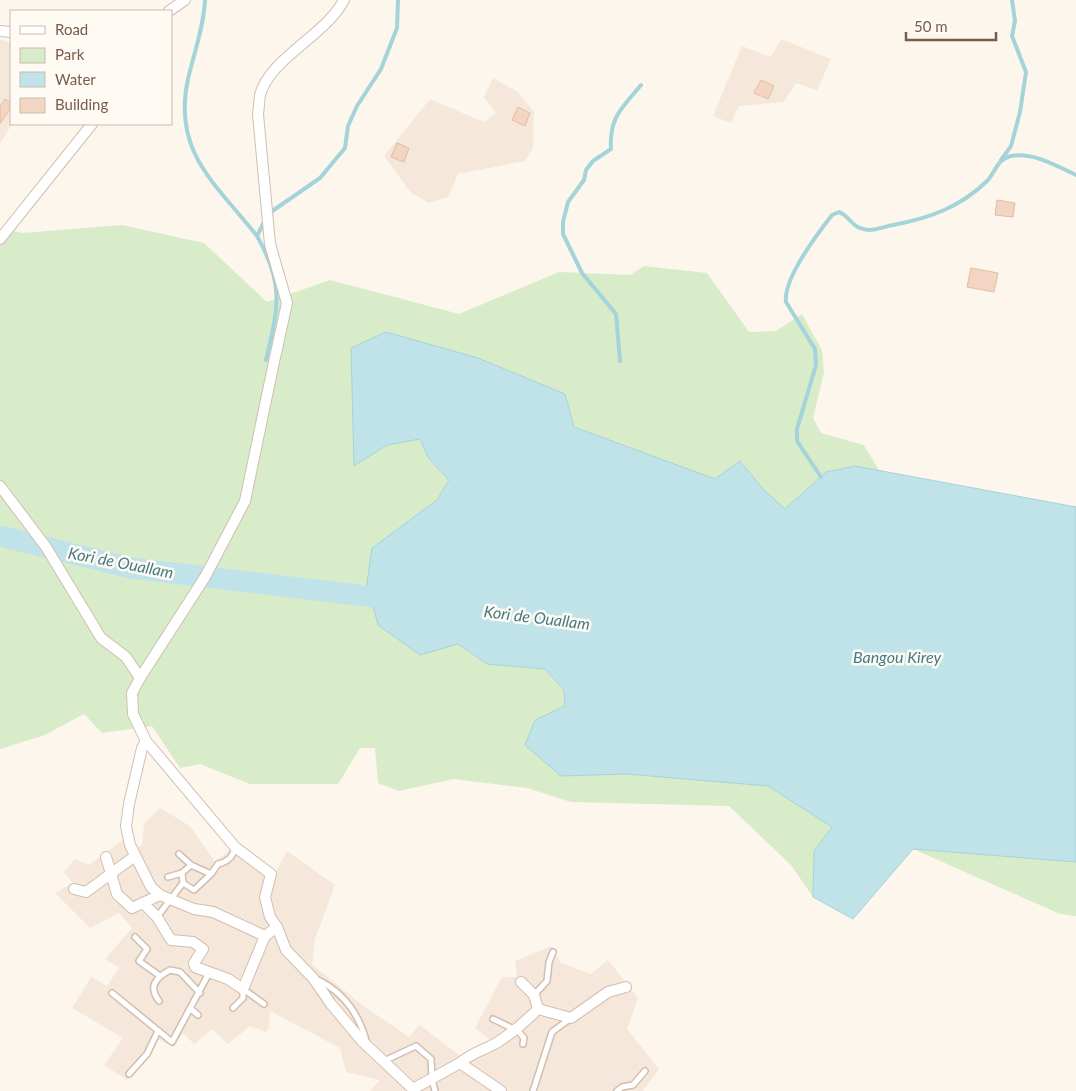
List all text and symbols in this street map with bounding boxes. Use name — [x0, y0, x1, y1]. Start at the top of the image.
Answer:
legend — [10, 10, 172, 125]
scale bar — [906, 10, 996, 42]
text: 50 m — [914, 17, 948, 35]
text: Road — [55, 20, 88, 38]
text: Park — [55, 45, 85, 63]
text: Water — [55, 70, 96, 88]
text: Building — [55, 95, 108, 113]
water label: Kori de Ouallam — [67, 542, 175, 582]
water label: Kori de Ouallam — [483, 601, 591, 633]
water label: Bangou Kirey — [853, 647, 941, 666]

